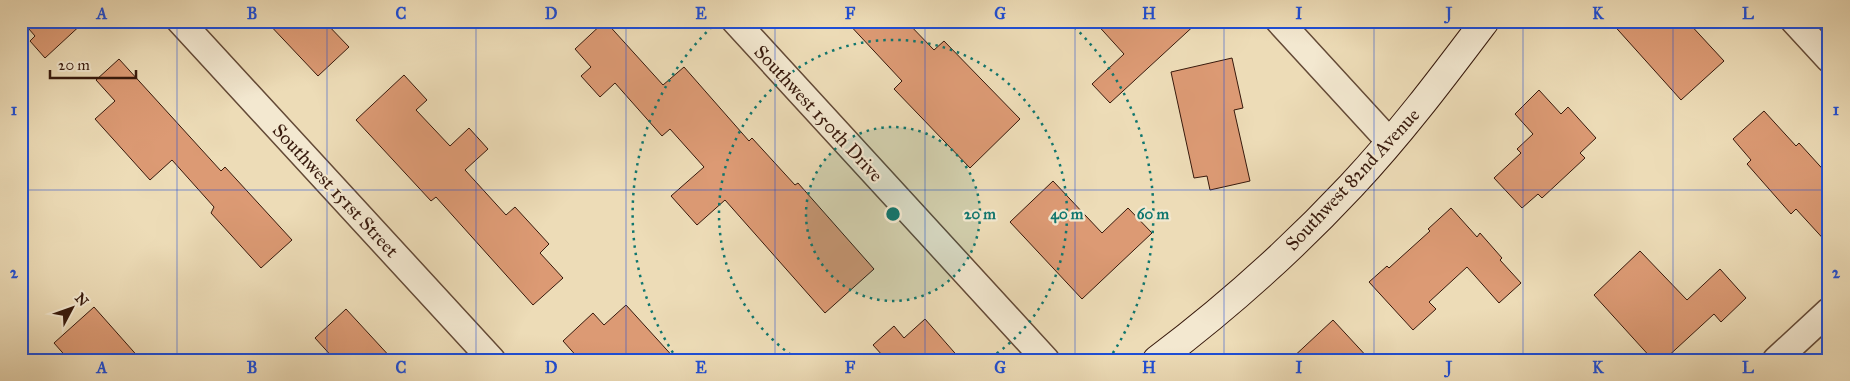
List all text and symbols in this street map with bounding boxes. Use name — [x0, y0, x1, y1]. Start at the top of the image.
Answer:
text: A — [96, 4, 108, 23]
text: B — [247, 4, 257, 23]
text: C — [396, 4, 407, 23]
text: D — [545, 4, 558, 23]
text: E — [695, 4, 707, 23]
text: F — [845, 4, 856, 23]
text: G — [994, 4, 1006, 23]
text: H — [1142, 4, 1156, 23]
text: I — [1296, 4, 1303, 23]
text: J — [1444, 4, 1453, 24]
text: K — [1592, 4, 1604, 23]
text: L — [1742, 4, 1754, 23]
street label: Southwest 150th Drive — [749, 40, 888, 186]
scale bar — [50, 48, 136, 80]
text: 20 m — [58, 56, 90, 74]
text: 1 — [11, 100, 18, 119]
text: 1 — [1833, 100, 1840, 119]
street label: Southwest 82nd Avenue — [1280, 103, 1424, 255]
street label: Southwest 151st Street — [268, 119, 404, 262]
centre of rings — [884, 205, 902, 223]
text: 20 m — [964, 205, 996, 223]
text: 40 m — [1051, 205, 1084, 224]
text: 60 m — [1137, 205, 1170, 223]
text: 2 — [10, 263, 19, 282]
text: 2 — [1832, 263, 1841, 282]
north arrow — [48, 284, 98, 334]
text: N — [71, 290, 92, 310]
text: A — [96, 358, 108, 377]
text: B — [247, 358, 257, 377]
text: C — [396, 358, 407, 377]
text: D — [545, 358, 558, 377]
text: E — [695, 358, 707, 377]
text: F — [845, 358, 856, 377]
text: G — [994, 358, 1006, 377]
text: H — [1142, 358, 1156, 377]
text: I — [1296, 358, 1303, 377]
text: J — [1444, 358, 1453, 378]
text: K — [1592, 358, 1604, 377]
text: L — [1742, 358, 1754, 377]

